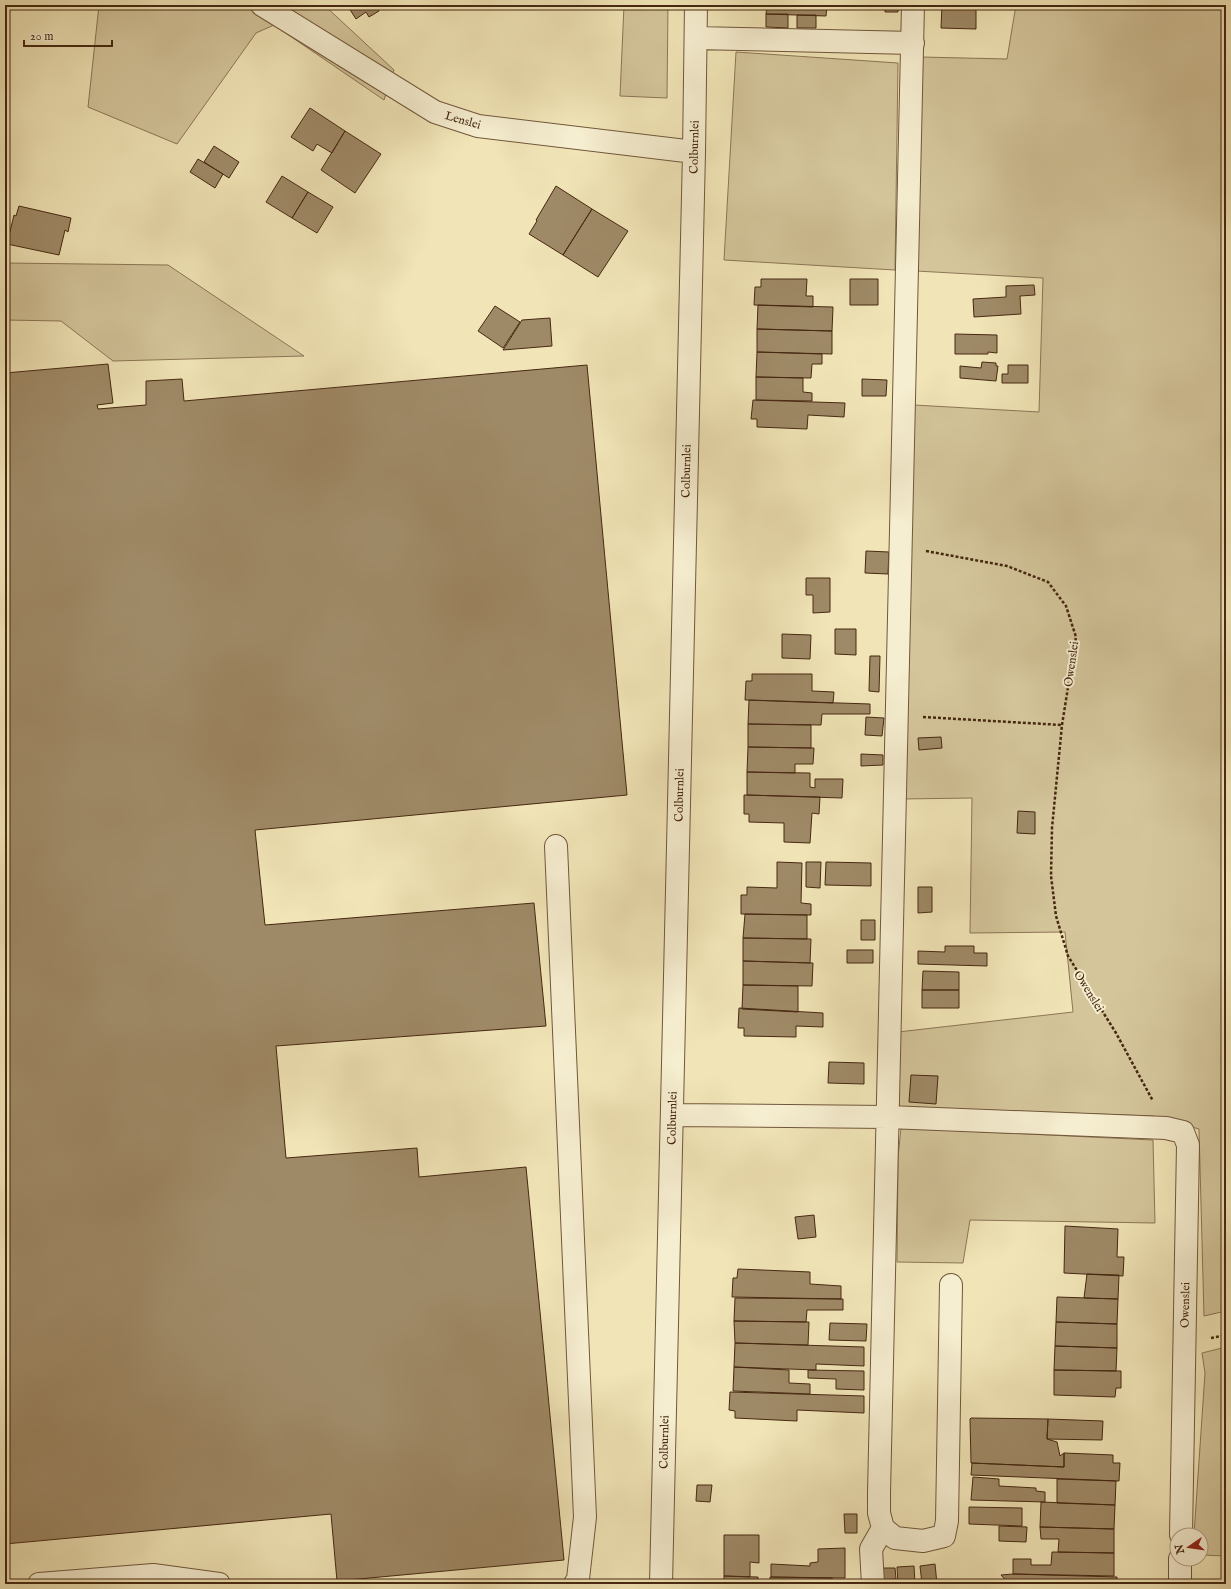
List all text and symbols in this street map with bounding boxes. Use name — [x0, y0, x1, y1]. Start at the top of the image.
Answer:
scale bar — [24, 22, 112, 48]
text: 20 m — [30, 29, 53, 44]
street label: Lenslei — [443, 108, 483, 133]
street label: Colburnlei — [687, 120, 702, 174]
street label: Colburnlei — [679, 444, 694, 498]
street label: Owenslei — [1061, 640, 1082, 688]
street label: Colburnlei — [672, 768, 687, 822]
street label: Owenslei — [1070, 968, 1107, 1015]
street label: Colburnlei — [665, 1091, 680, 1145]
street label: Owenslei — [1178, 1282, 1193, 1328]
street label: Colburnlei — [657, 1415, 672, 1469]
north arrow — [1169, 1527, 1209, 1567]
text: N — [1172, 1542, 1188, 1556]

